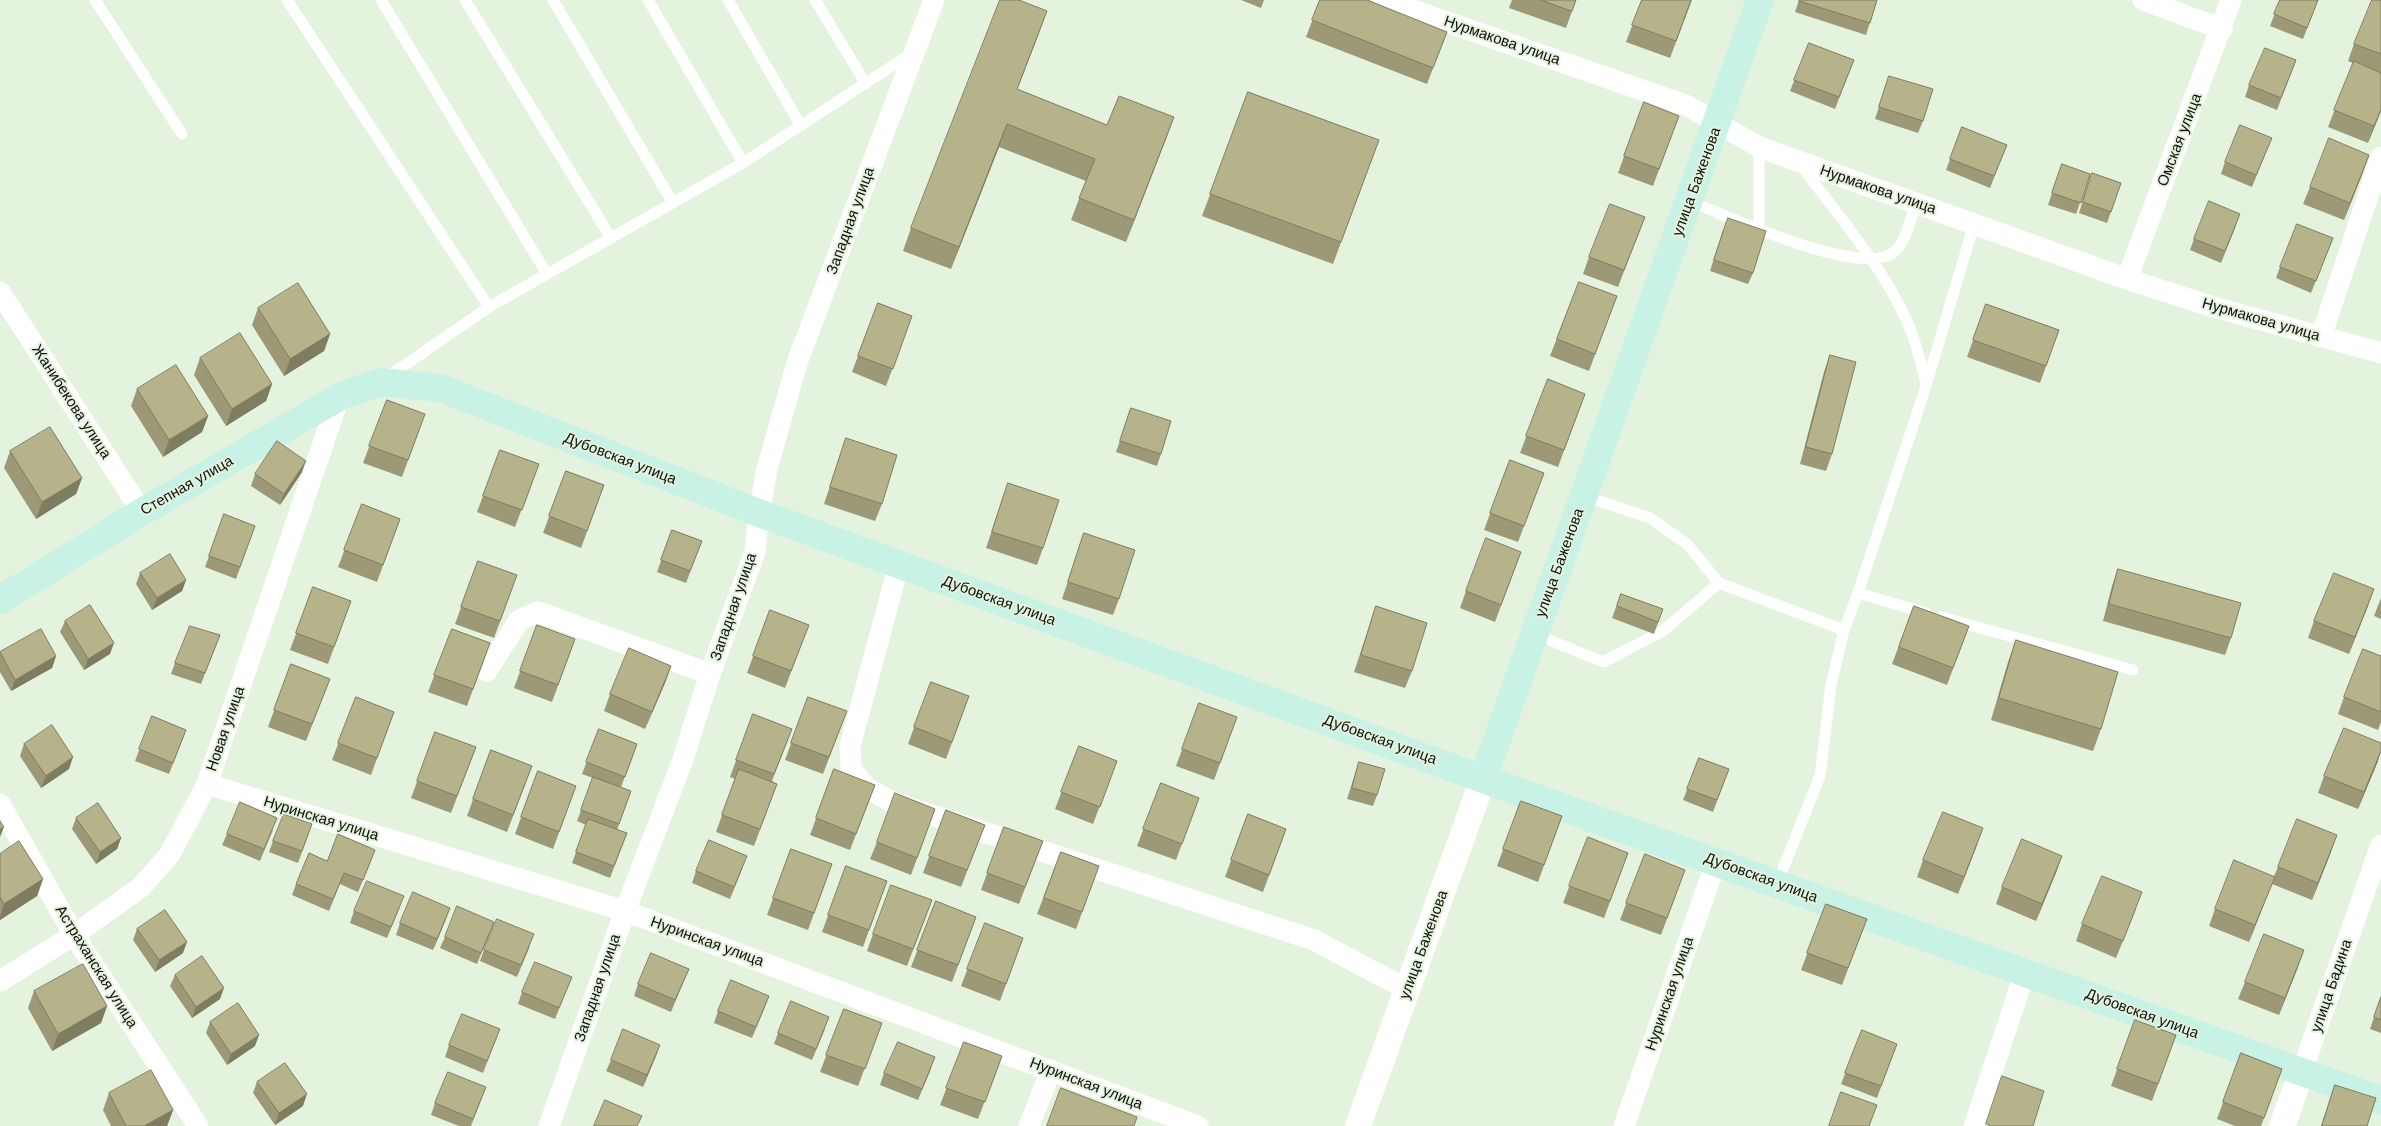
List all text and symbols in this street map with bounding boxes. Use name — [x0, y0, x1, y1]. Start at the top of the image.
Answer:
street label: Нурмакова улица — [1441, 13, 1563, 69]
street label: Омская улица — [2154, 91, 2206, 189]
street label: улица Баженова — [1669, 125, 1725, 239]
street label: Нурмакова улица — [1817, 162, 1939, 218]
street label: Западная улица — [823, 165, 879, 277]
street label: Нурмакова улица — [2200, 295, 2322, 345]
street label: Жанибекова улица — [27, 342, 115, 462]
street label: Дубовская улица — [561, 429, 679, 489]
street label: Степная улица — [137, 452, 237, 520]
street label: улица Баженова — [1532, 506, 1588, 620]
street label: Западная улица — [707, 551, 761, 663]
street label: Дубовская улица — [940, 572, 1058, 630]
street label: Новая улица — [203, 684, 249, 774]
street label: Дубовская улица — [1321, 711, 1439, 769]
street label: Нуринская улица — [261, 793, 381, 845]
street label: Дубовская улица — [1702, 849, 1820, 907]
street label: улица Баженова — [1396, 888, 1452, 1002]
street label: Астраханская улица — [51, 902, 141, 1032]
street label: Нуринская улица — [648, 913, 766, 971]
street label: Западная улица — [571, 932, 625, 1044]
street label: Нуринская улица — [1642, 935, 1698, 1053]
street label: улица Бадина — [2308, 937, 2356, 1035]
street label: Дубовская улица — [2083, 985, 2201, 1043]
street label: Нуринская улица — [1027, 1054, 1145, 1114]

